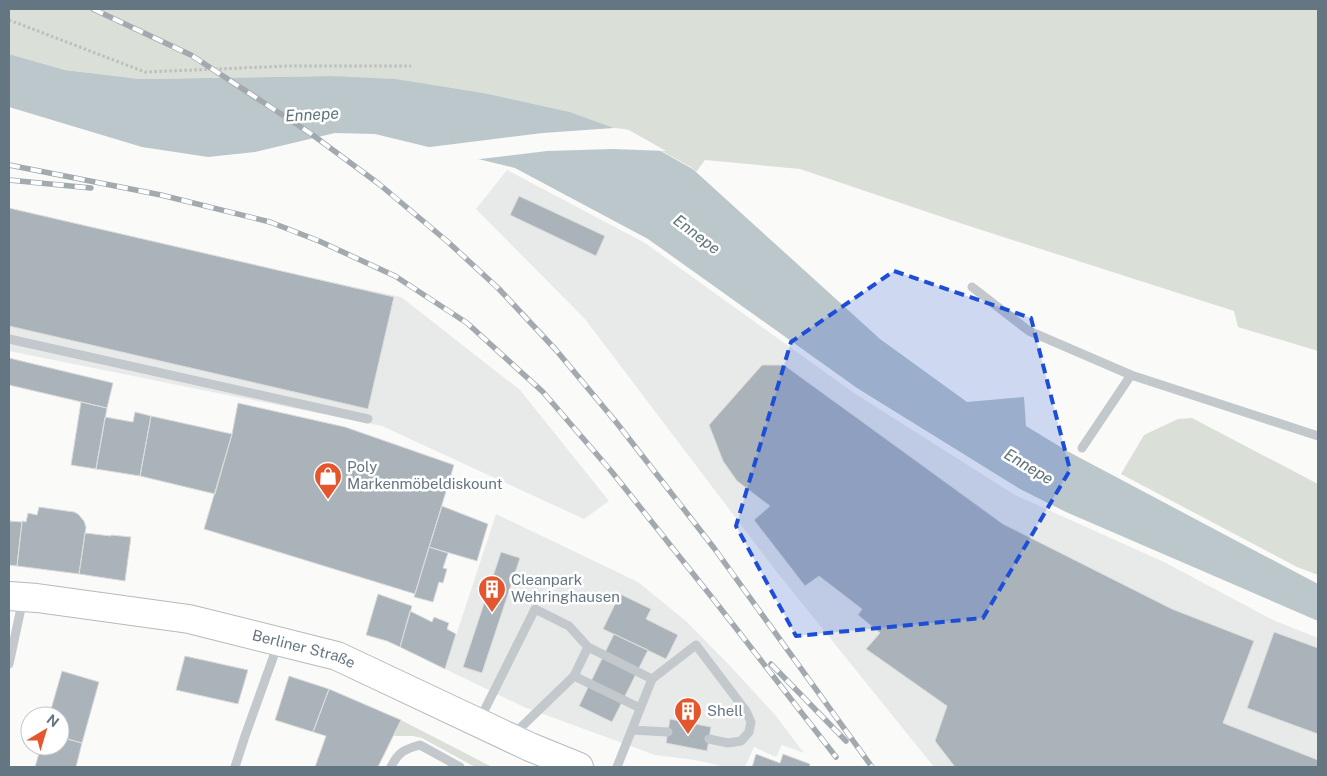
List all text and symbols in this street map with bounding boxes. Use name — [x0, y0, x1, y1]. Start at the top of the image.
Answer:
water label: Ennepe — [285, 104, 340, 125]
water label: Ennepe — [669, 211, 724, 258]
water label: Ennepe — [1001, 444, 1057, 489]
place label: Poly Markenmöbeldiskount — [347, 458, 503, 492]
shop icon: Poly Markenmöbeldiskount — [313, 461, 343, 500]
place label: Cleanpark Wehringhausen — [511, 571, 620, 605]
building icon: Cleanpark Wehringhausen — [477, 574, 507, 613]
street label: Berliner Straße — [250, 626, 358, 671]
building icon: Shell — [673, 696, 703, 735]
place label: Shell — [707, 702, 743, 719]
north arrow — [20, 706, 70, 756]
text: N — [44, 711, 62, 730]

